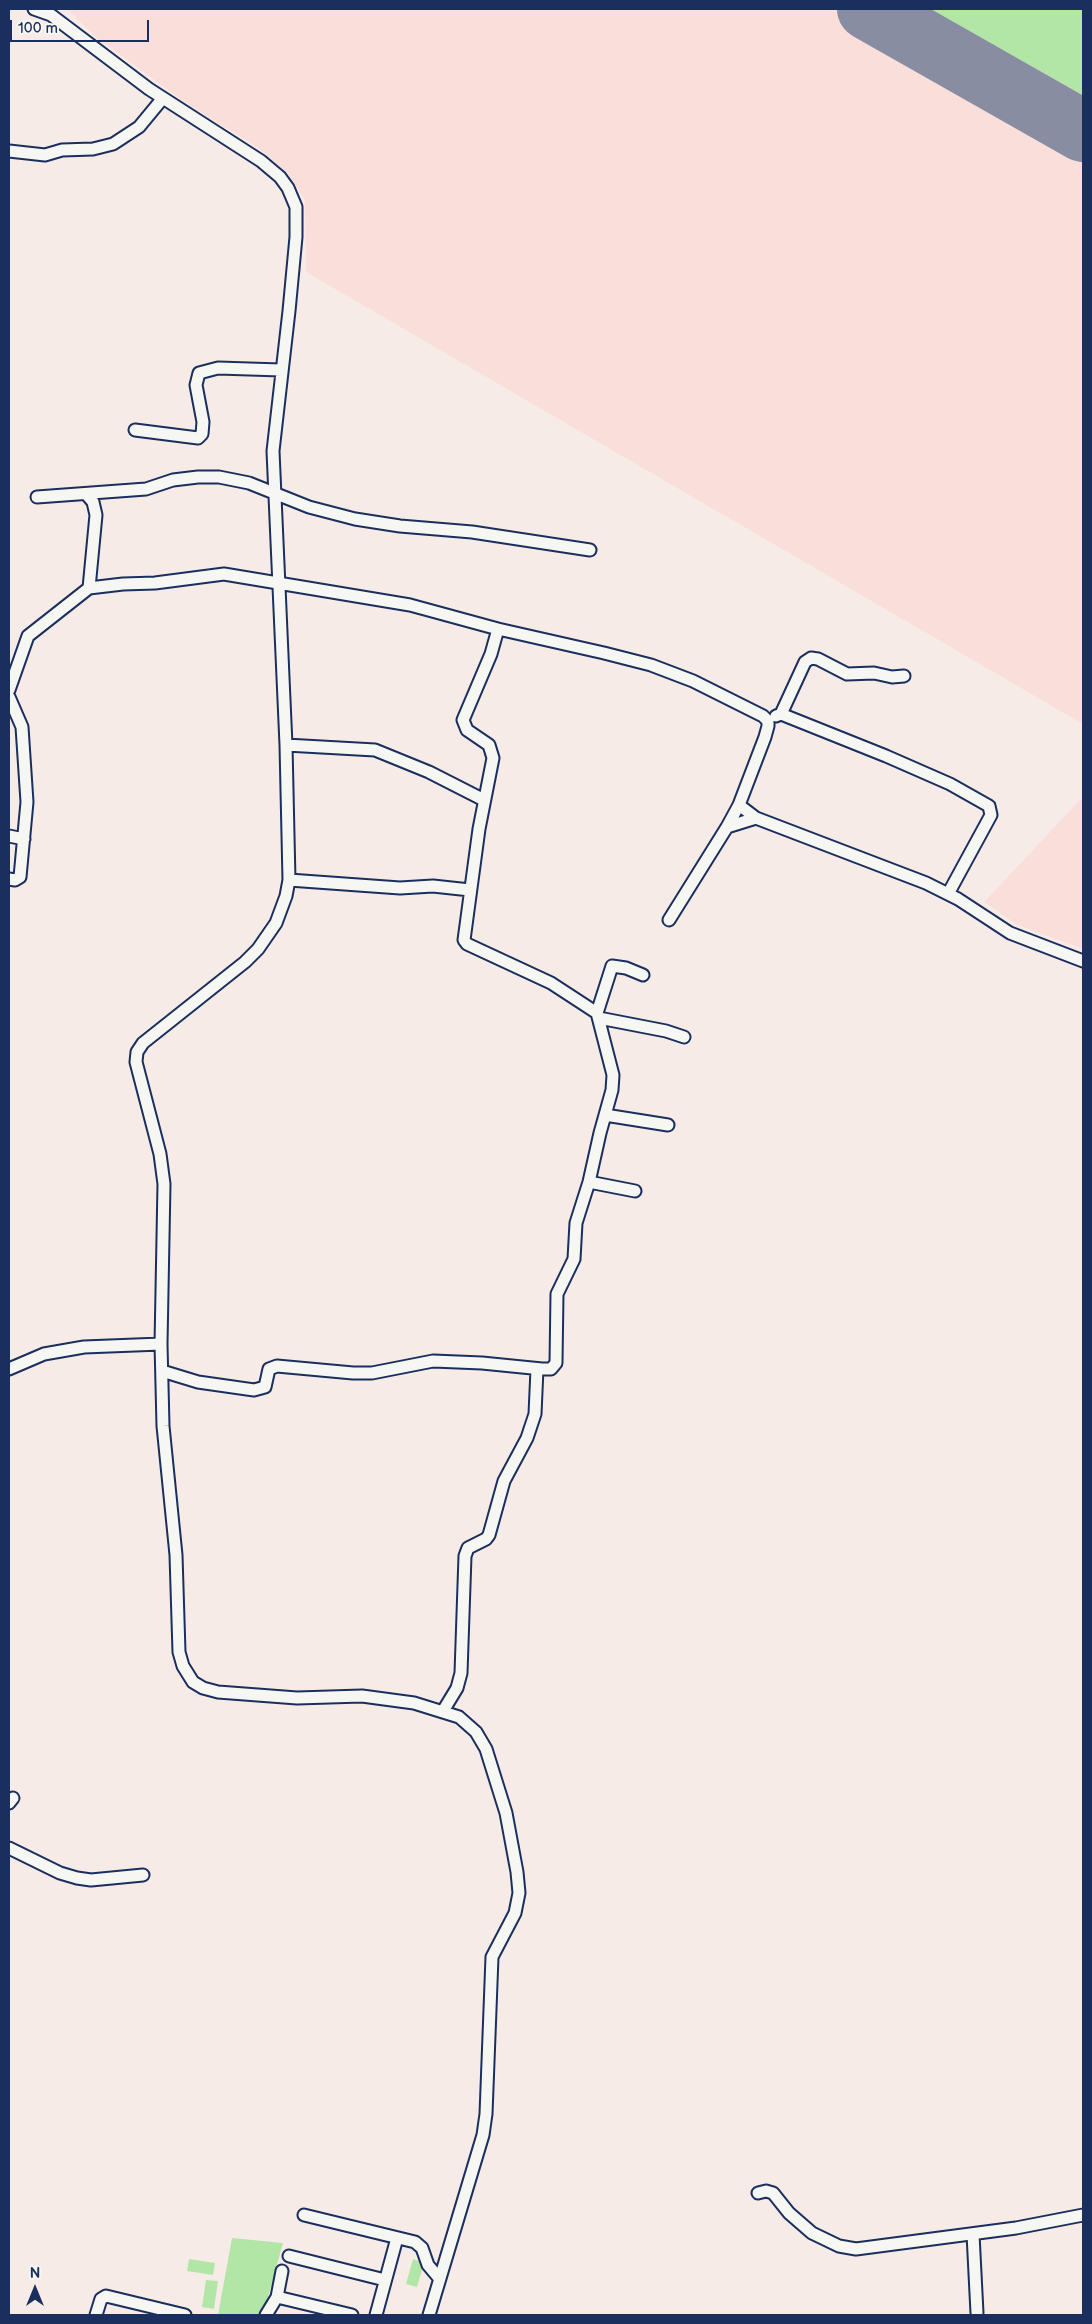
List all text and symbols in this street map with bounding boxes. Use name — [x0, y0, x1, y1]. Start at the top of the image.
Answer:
scale bar — [12, 10, 151, 42]
text: 100 m — [18, 19, 58, 38]
north arrow — [10, 2264, 60, 2314]
text: N — [30, 2265, 40, 2282]

